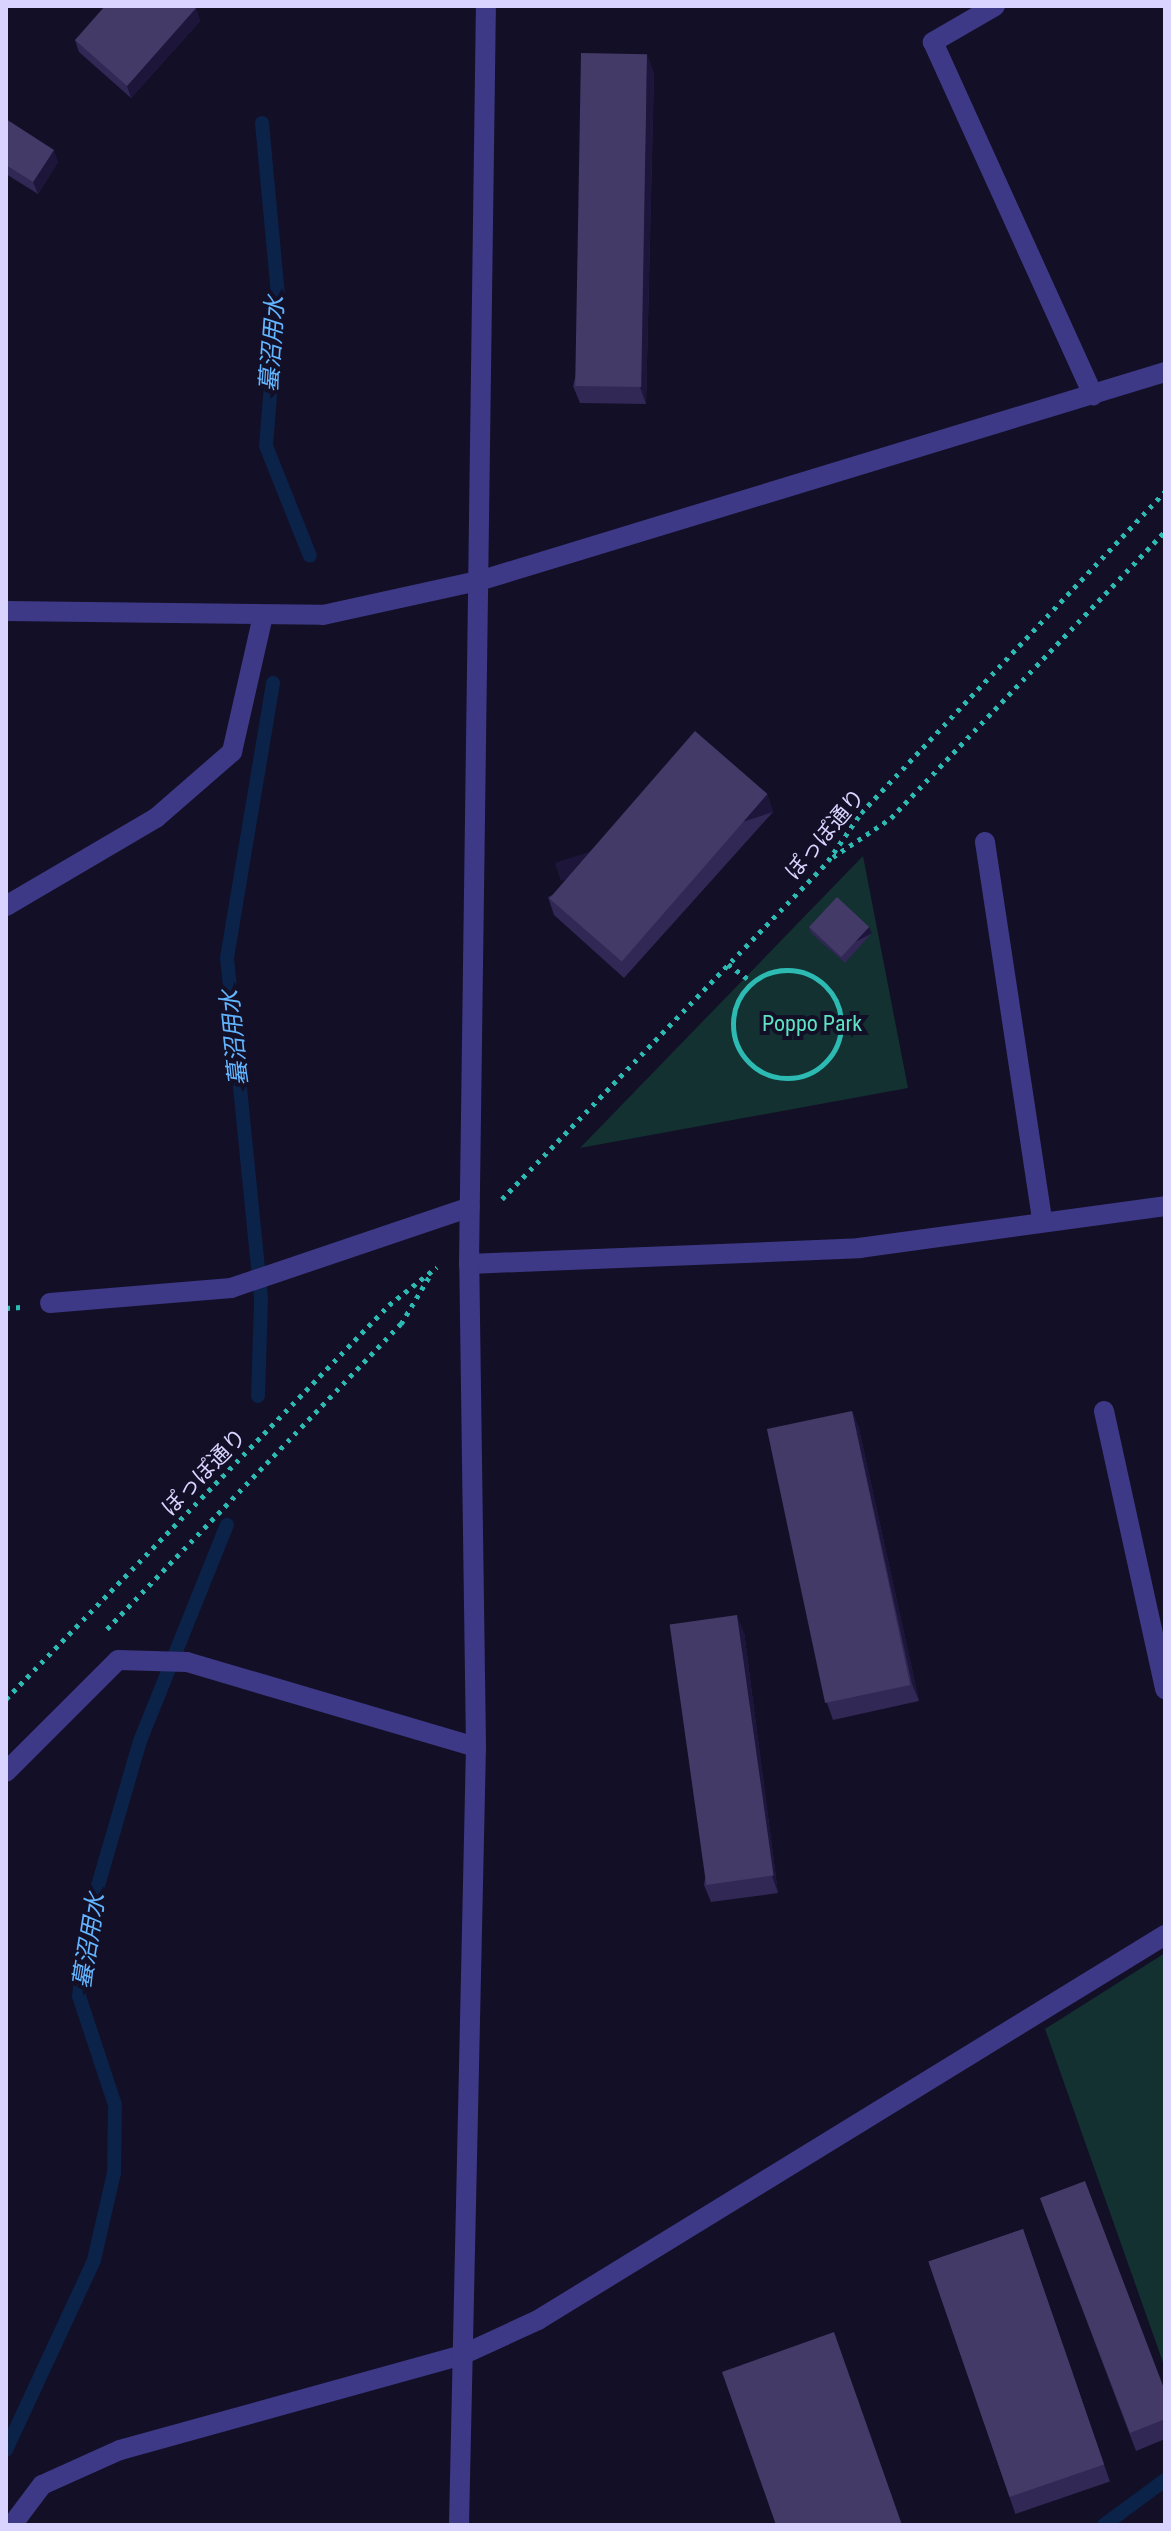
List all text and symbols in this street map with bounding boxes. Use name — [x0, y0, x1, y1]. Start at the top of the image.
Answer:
water label: 蟇沼用水 — [255, 295, 291, 393]
street label: ぽっぽ通り — [780, 783, 870, 885]
water label: 蟇沼用水 — [216, 989, 254, 1087]
park label: Poppo Park — [762, 1011, 862, 1037]
street label: ぽっぽ通り — [156, 1423, 252, 1521]
water label: 蟇沼用水 — [68, 1891, 112, 1991]

